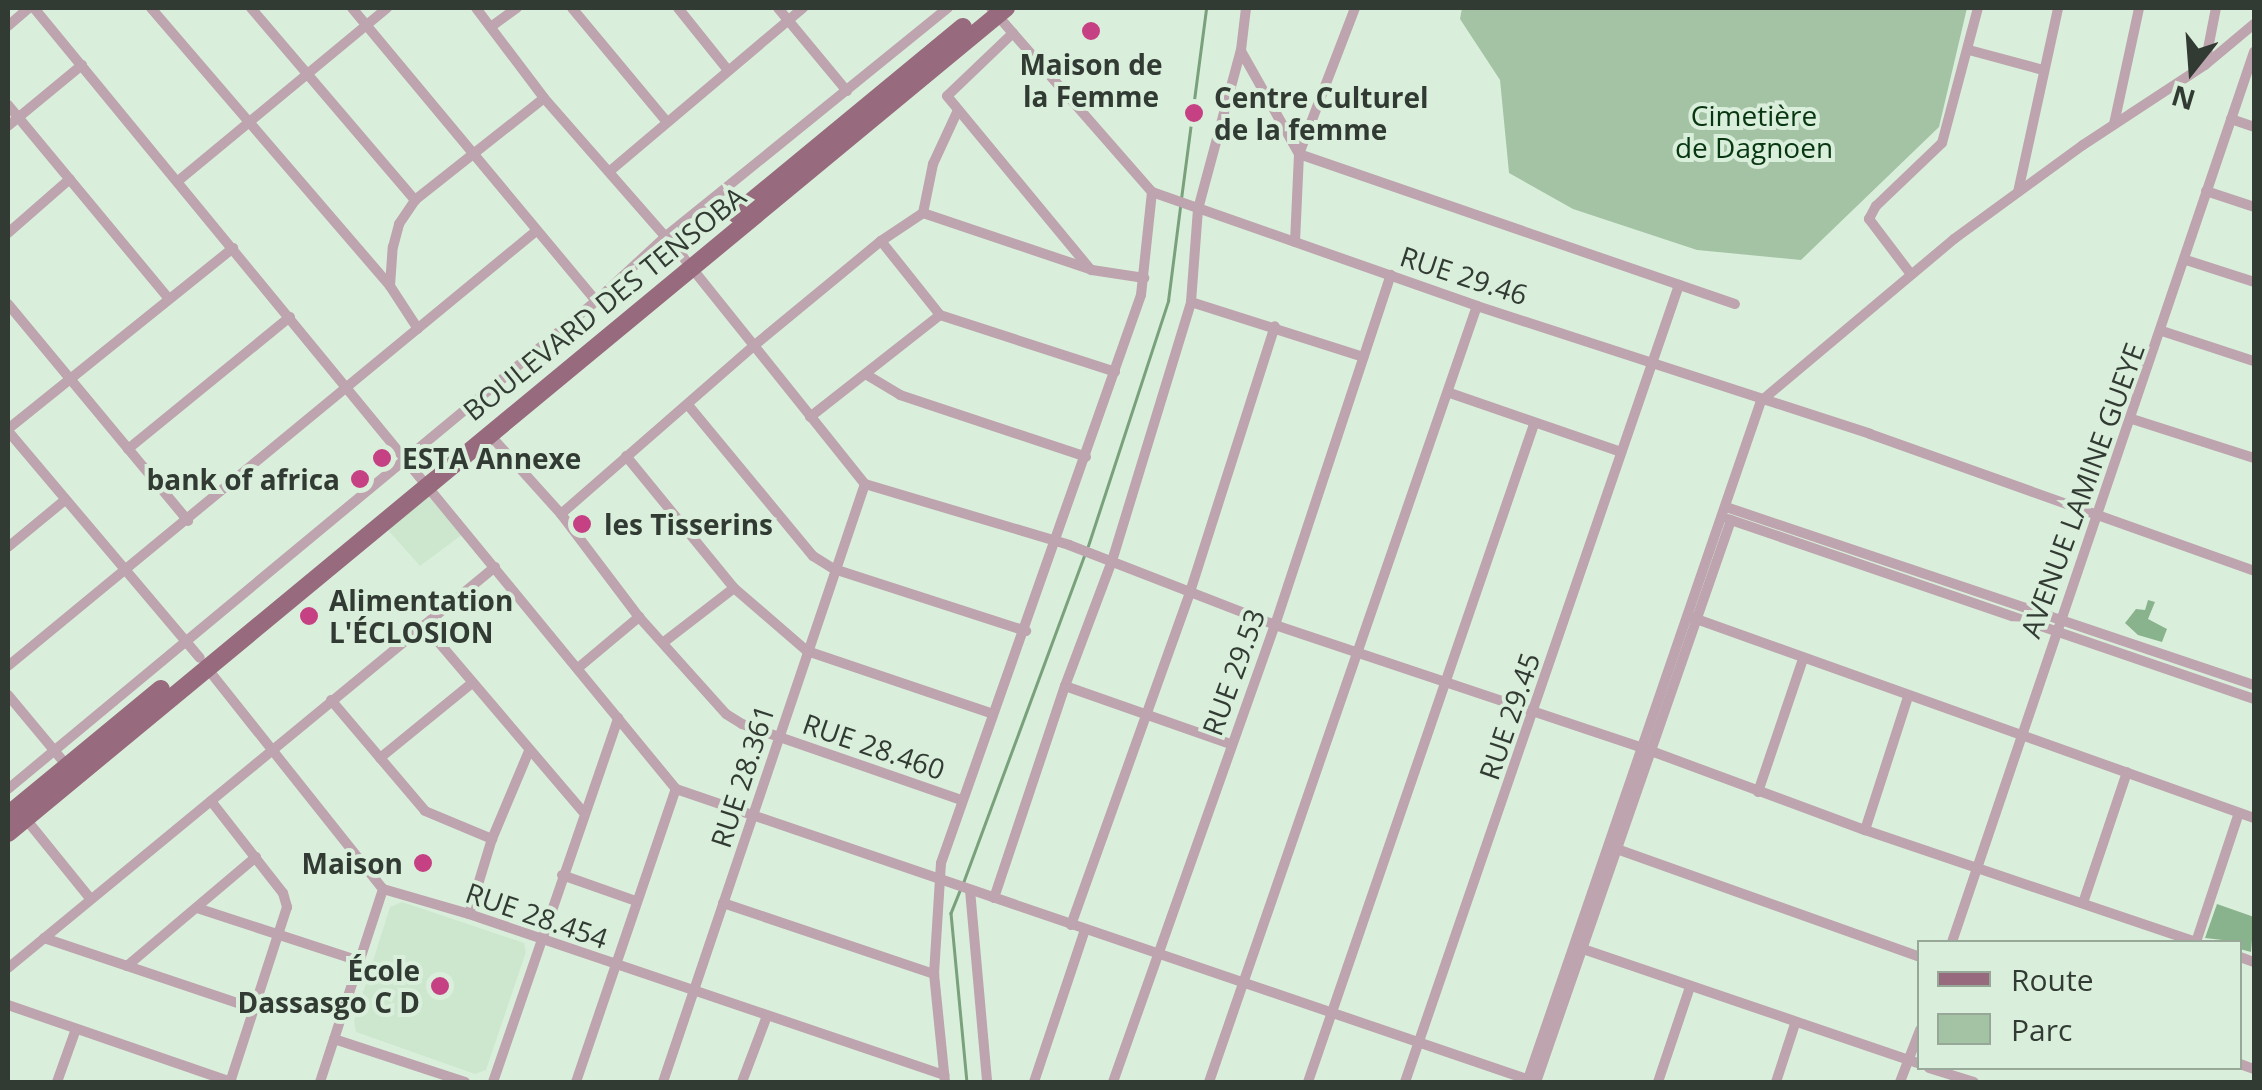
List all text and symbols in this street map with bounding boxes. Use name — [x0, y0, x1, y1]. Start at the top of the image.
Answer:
marker: Maison de la Femme — [1080, 20, 1102, 42]
north arrow — [2142, 20, 2242, 120]
place label: Maison de la Femme — [1019, 47, 1163, 113]
text: N — [2167, 77, 2200, 120]
place label: Centre Culturel de la femme — [1214, 80, 1429, 146]
park label: Cimetière de Dagnoen — [1675, 98, 1833, 164]
marker: Centre Culturel de la femme — [1183, 102, 1205, 124]
street label: BOULEVARD DES TENSOBA — [456, 179, 752, 427]
street label: RUE 29.46 — [1396, 239, 1532, 311]
street label: AVENUE LAMINE GUEYE — [2013, 338, 2151, 642]
place label: ESTA Annexe — [402, 441, 581, 475]
marker: ESTA Annexe — [371, 447, 393, 469]
place label: bank of africa — [147, 462, 340, 496]
marker: bank of africa — [349, 468, 371, 490]
place label: les Tisserins — [604, 507, 773, 541]
marker: les Tisserins — [569, 511, 595, 537]
place label: Alimentation L'ÉCLOSION — [329, 583, 513, 649]
street label: RUE 29.53 — [1195, 604, 1271, 740]
marker: Alimentation L'ÉCLOSION — [298, 605, 320, 627]
street label: RUE 29.45 — [1472, 648, 1546, 784]
street label: RUE 28.361 — [703, 700, 781, 852]
street label: RUE 28.460 — [799, 706, 949, 786]
place label: Maison — [301, 846, 403, 880]
marker: Maison — [412, 852, 434, 874]
street label: RUE 28.454 — [462, 875, 612, 955]
legend — [1917, 940, 2242, 1070]
place label: École Dassasgo C D — [237, 953, 420, 1019]
text: Route — [2011, 959, 2094, 1000]
marker: École Dassasgo C D — [429, 975, 451, 997]
text: Parc — [2011, 1009, 2072, 1050]

